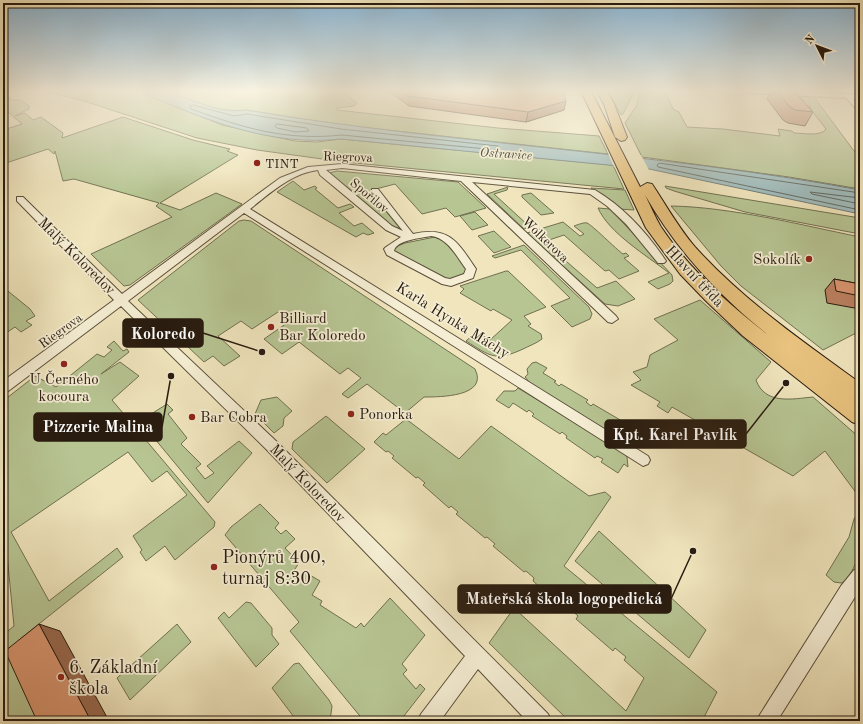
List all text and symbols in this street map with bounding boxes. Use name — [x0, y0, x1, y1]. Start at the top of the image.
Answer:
north arrow — [797, 26, 837, 66]
text: N — [804, 33, 818, 47]
water label: Ostravice — [479, 146, 532, 163]
street label: Riegrova — [323, 150, 374, 165]
marker: TINT — [252, 158, 262, 168]
place label: TINT — [265, 158, 299, 171]
street label: Spořilov — [347, 176, 391, 216]
street label: Wolkerova — [519, 215, 571, 266]
street label: Malý Koloredov — [35, 216, 117, 298]
street label: Hlavní třída — [662, 243, 726, 311]
place label: Sokolík — [753, 253, 801, 268]
marker: Sokolík — [804, 254, 814, 264]
street label: Karla Hynka Máchy — [393, 280, 512, 362]
street label: Riegrova — [37, 311, 85, 351]
place label: Billiard Bar Koloredo — [279, 312, 366, 344]
callout: Koloredo — [123, 319, 203, 347]
marker: Billiard Bar Koloredo — [266, 322, 276, 332]
text: Koloredo — [131, 327, 195, 343]
marker: U Černého kocoura — [59, 359, 69, 369]
place label: U Černého kocoura — [29, 370, 99, 405]
place label: Ponorka — [359, 408, 413, 423]
marker: Ponorka — [346, 409, 356, 419]
place label: Bar Cobra — [200, 411, 267, 426]
marker: Bar Cobra — [187, 412, 197, 422]
callout: Pizzerie Malina — [34, 413, 162, 441]
text: Pizzerie Malina — [42, 420, 154, 436]
callout: Kpt. Karel Pavlík — [605, 420, 746, 448]
text: Kpt. Karel Pavlík — [612, 428, 738, 444]
street label: Malý Koloredov — [266, 442, 348, 526]
place label: Pionýrů 400, turnaj 8:30 — [222, 549, 326, 588]
marker: Pionýrů 400, turnaj 8:30 — [209, 562, 219, 572]
callout: Mateřská škola logopedická — [458, 585, 671, 613]
text: Mateřská škola logopedická — [466, 592, 662, 608]
place label: 6. Základní škola — [69, 659, 157, 698]
marker: 6. Základní škola — [56, 672, 66, 682]

